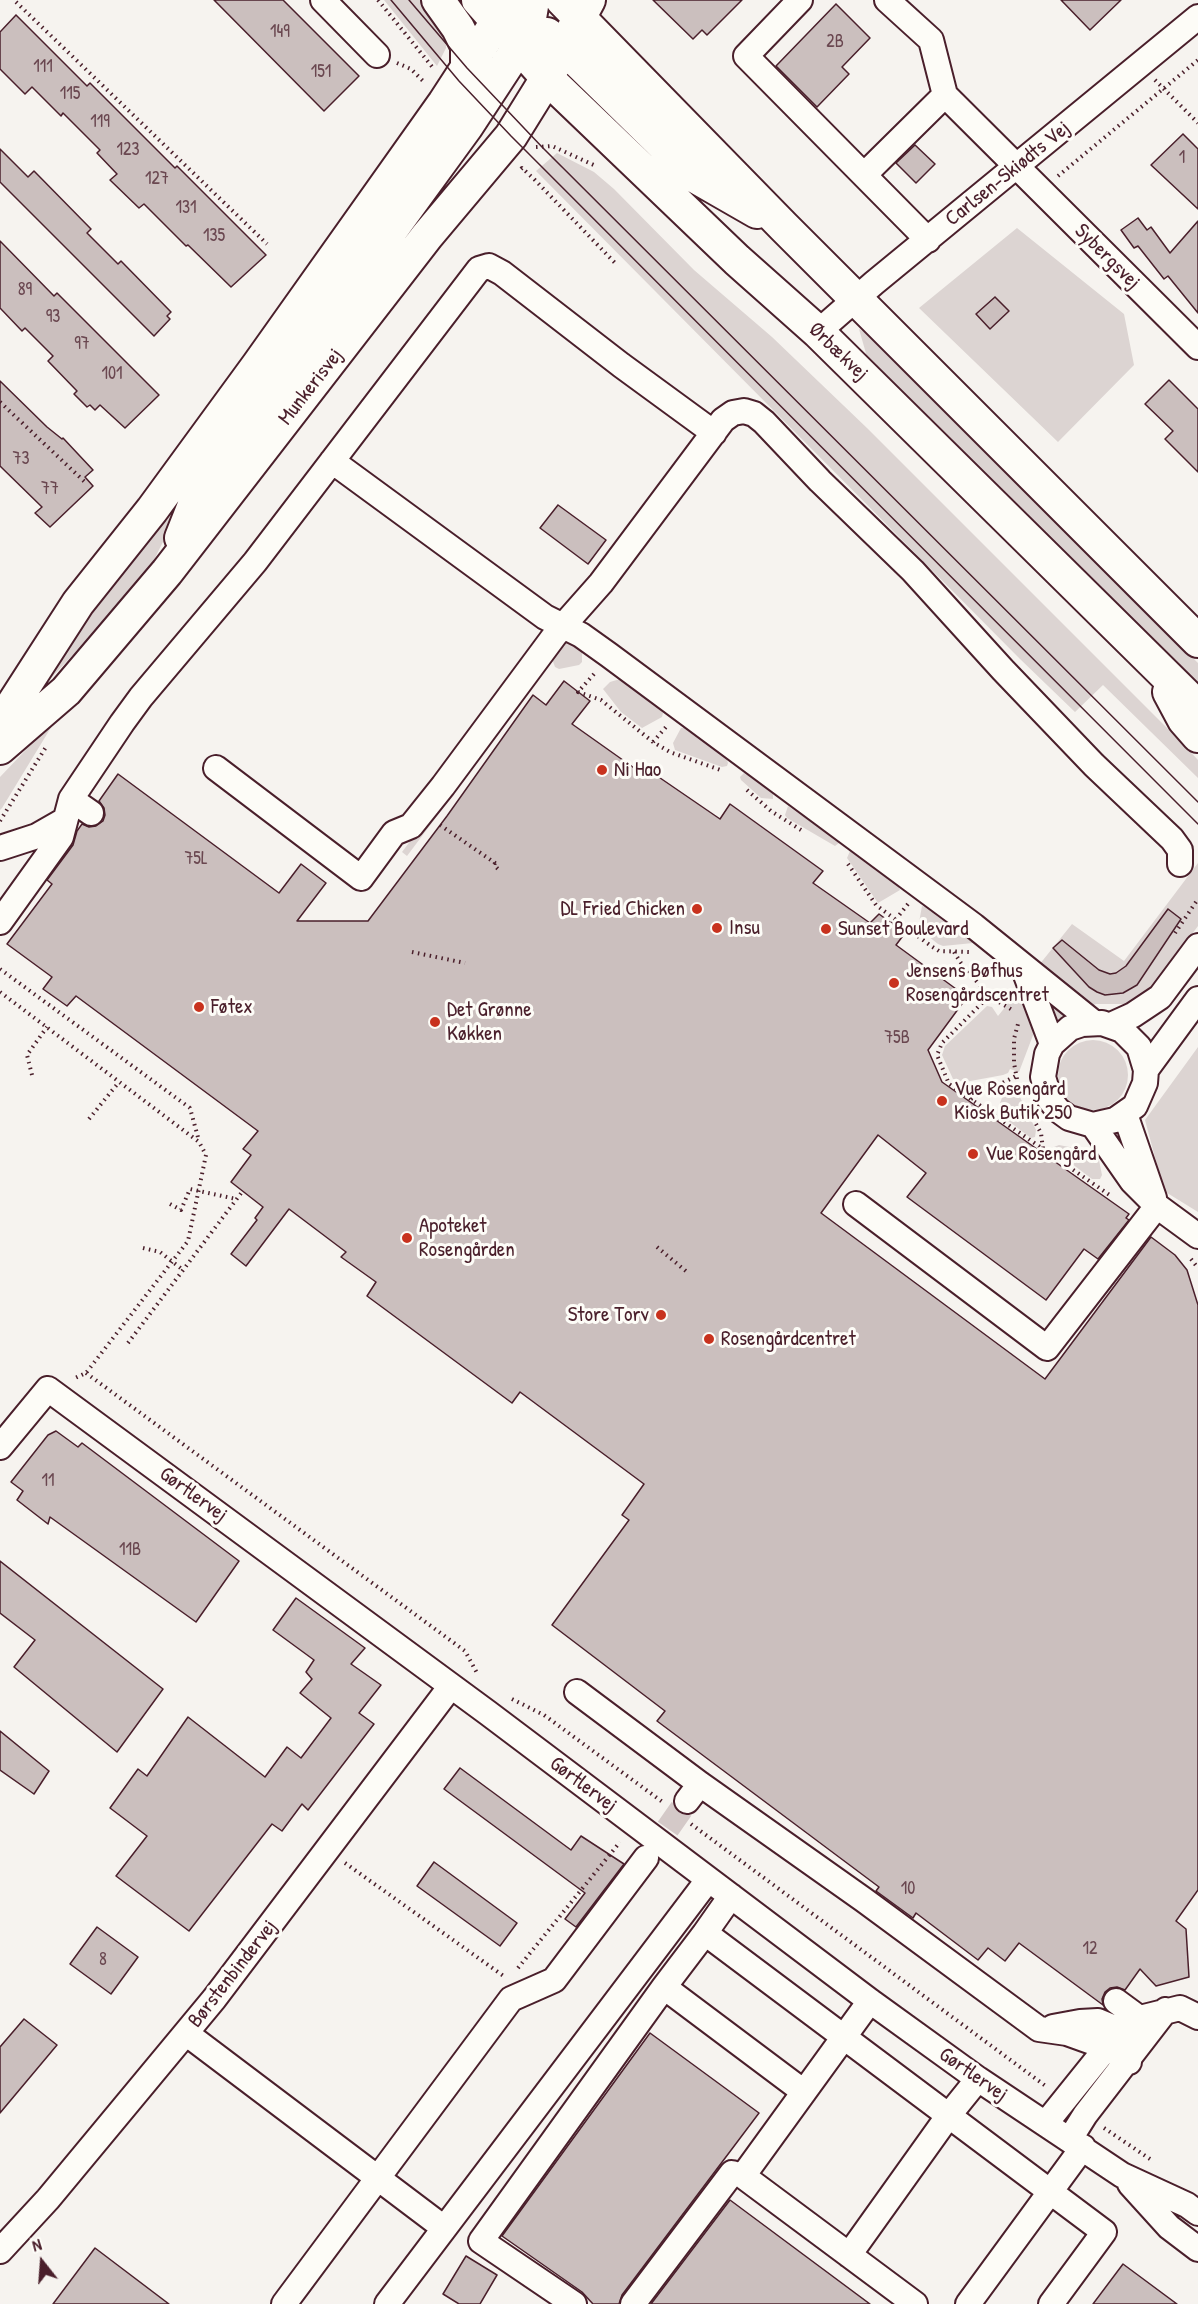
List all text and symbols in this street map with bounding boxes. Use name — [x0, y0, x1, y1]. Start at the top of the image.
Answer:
house number: 149 — [270, 21, 290, 43]
house number: 2B — [826, 31, 844, 53]
house number: 111 — [33, 56, 53, 78]
house number: 151 — [311, 61, 331, 83]
house number: 115 — [60, 83, 80, 105]
house number: 119 — [90, 111, 110, 133]
street label: Carlsen-Skiødts Vej — [941, 116, 1075, 232]
house number: 123 — [116, 139, 140, 161]
house number: 1 — [1179, 147, 1185, 169]
house number: 127 — [145, 168, 169, 190]
house number: 131 — [175, 197, 197, 219]
street label: Sybergsvej — [1069, 219, 1145, 295]
house number: 135 — [203, 225, 225, 247]
house number: 89 — [18, 279, 32, 301]
house number: 93 — [46, 306, 60, 328]
street label: Ørbækvej — [803, 317, 873, 387]
house number: 97 — [74, 333, 90, 355]
street label: Munkerisvej — [273, 344, 349, 430]
house number: 101 — [101, 363, 123, 385]
house number: 73 — [13, 448, 29, 470]
house number: 77 — [41, 478, 59, 500]
place label: Ni Hao — [614, 757, 661, 783]
marker: Ni Hao — [595, 763, 609, 777]
house number: 75L — [184, 848, 208, 870]
place label: DL Fried Chicken — [561, 896, 685, 922]
marker: DL Fried Chicken — [690, 902, 704, 916]
place label: Insu — [729, 915, 760, 941]
place label: Sunset Boulevard — [838, 916, 968, 942]
marker: Insu — [710, 921, 724, 935]
marker: Sunset Boulevard — [819, 922, 833, 936]
place label: Jensens Bøfhus Rosengårdscentret — [906, 958, 1049, 1008]
marker: Jensens Bøfhus Rosengårdscentret — [887, 976, 901, 990]
place label: Føtex — [211, 994, 253, 1020]
place label: Det Grønne Køkken — [447, 997, 532, 1047]
marker: Føtex — [192, 1000, 206, 1014]
marker: Det Grønne Køkken — [428, 1015, 442, 1029]
house number: 75B — [884, 1027, 910, 1049]
place label: Vue Rosengård Kiosk Butik 250 — [954, 1076, 1072, 1126]
marker: Vue Rosengård Kiosk Butik 250 — [935, 1094, 949, 1108]
place label: Vue Rosengård — [985, 1141, 1096, 1167]
marker: Vue Rosengård — [966, 1147, 980, 1161]
place label: Apoteket Rosengården — [419, 1213, 515, 1263]
marker: Apoteket Rosengården — [400, 1231, 414, 1245]
place label: Store Torv — [568, 1302, 649, 1328]
marker: Store Torv — [654, 1308, 668, 1322]
place label: Rosengårdcentret — [721, 1326, 856, 1352]
marker: Rosengårdcentret — [702, 1332, 716, 1346]
street label: Gørtlervej — [154, 1462, 232, 1528]
house number: 11 — [41, 1470, 55, 1492]
house number: 11B — [119, 1539, 141, 1561]
street label: Gørtlervej — [544, 1751, 622, 1819]
house number: 10 — [901, 1878, 915, 1900]
street label: Børstenbindervej — [183, 1915, 283, 2033]
house number: 12 — [1083, 1938, 1097, 1960]
house number: 8 — [99, 1949, 107, 1971]
street label: Gørtlervej — [934, 2042, 1012, 2108]
north arrow — [12, 2232, 72, 2292]
text: N — [29, 2233, 44, 2257]

